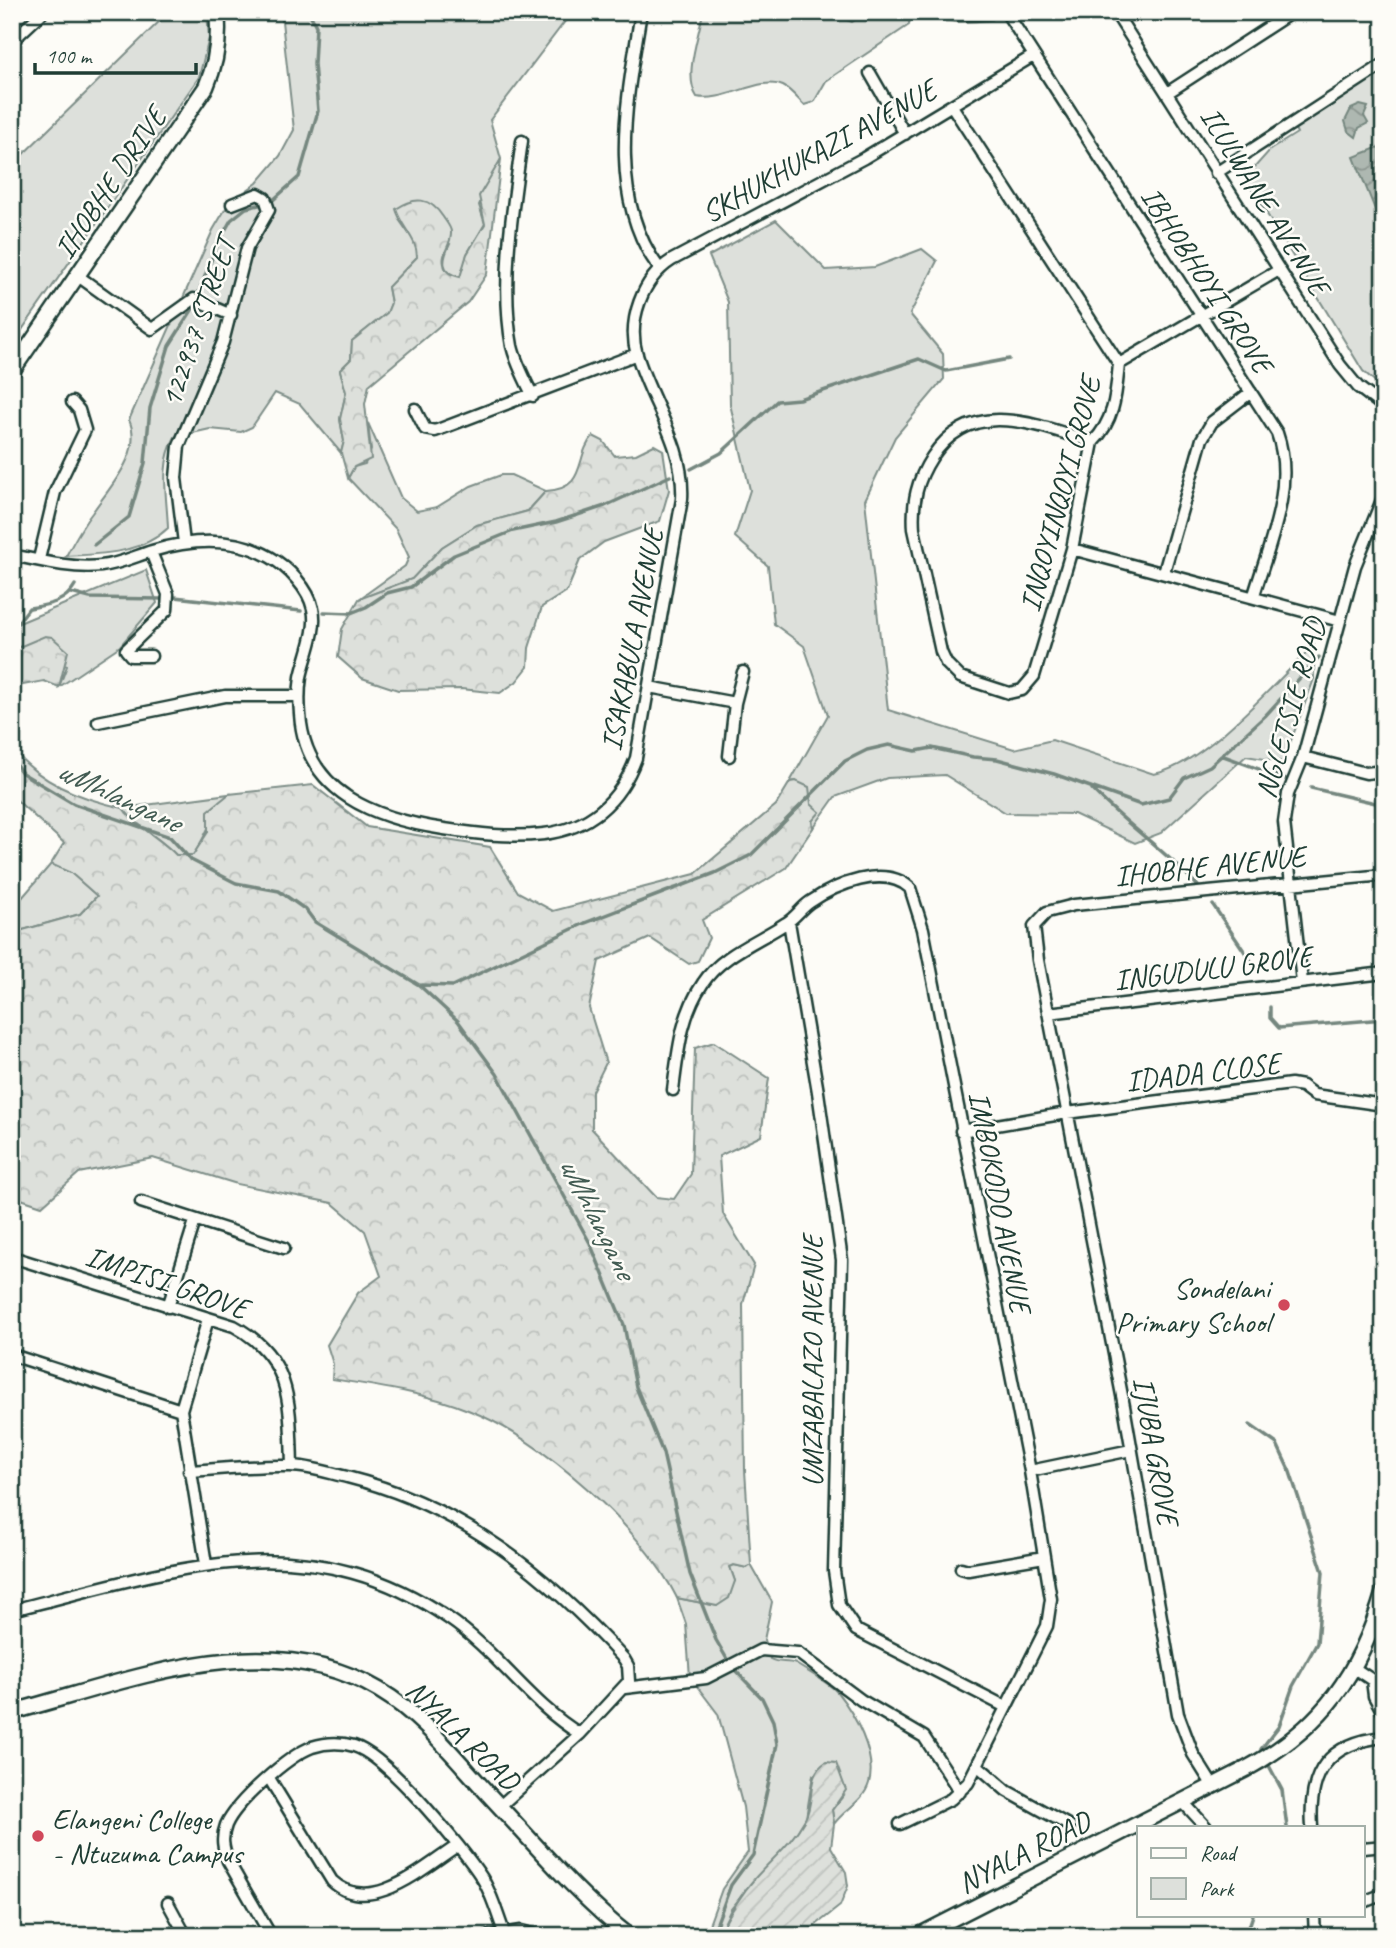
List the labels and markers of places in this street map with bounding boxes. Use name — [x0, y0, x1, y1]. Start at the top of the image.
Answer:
place label: Sondelani Primary School — [1116, 1269, 1275, 1341]
marker: Sondelani Primary School — [1276, 1297, 1292, 1313]
place label: Elangeni College - Ntuzuma Campus — [52, 1800, 245, 1872]
marker: Elangeni College - Ntuzuma Campus — [30, 1828, 46, 1844]

